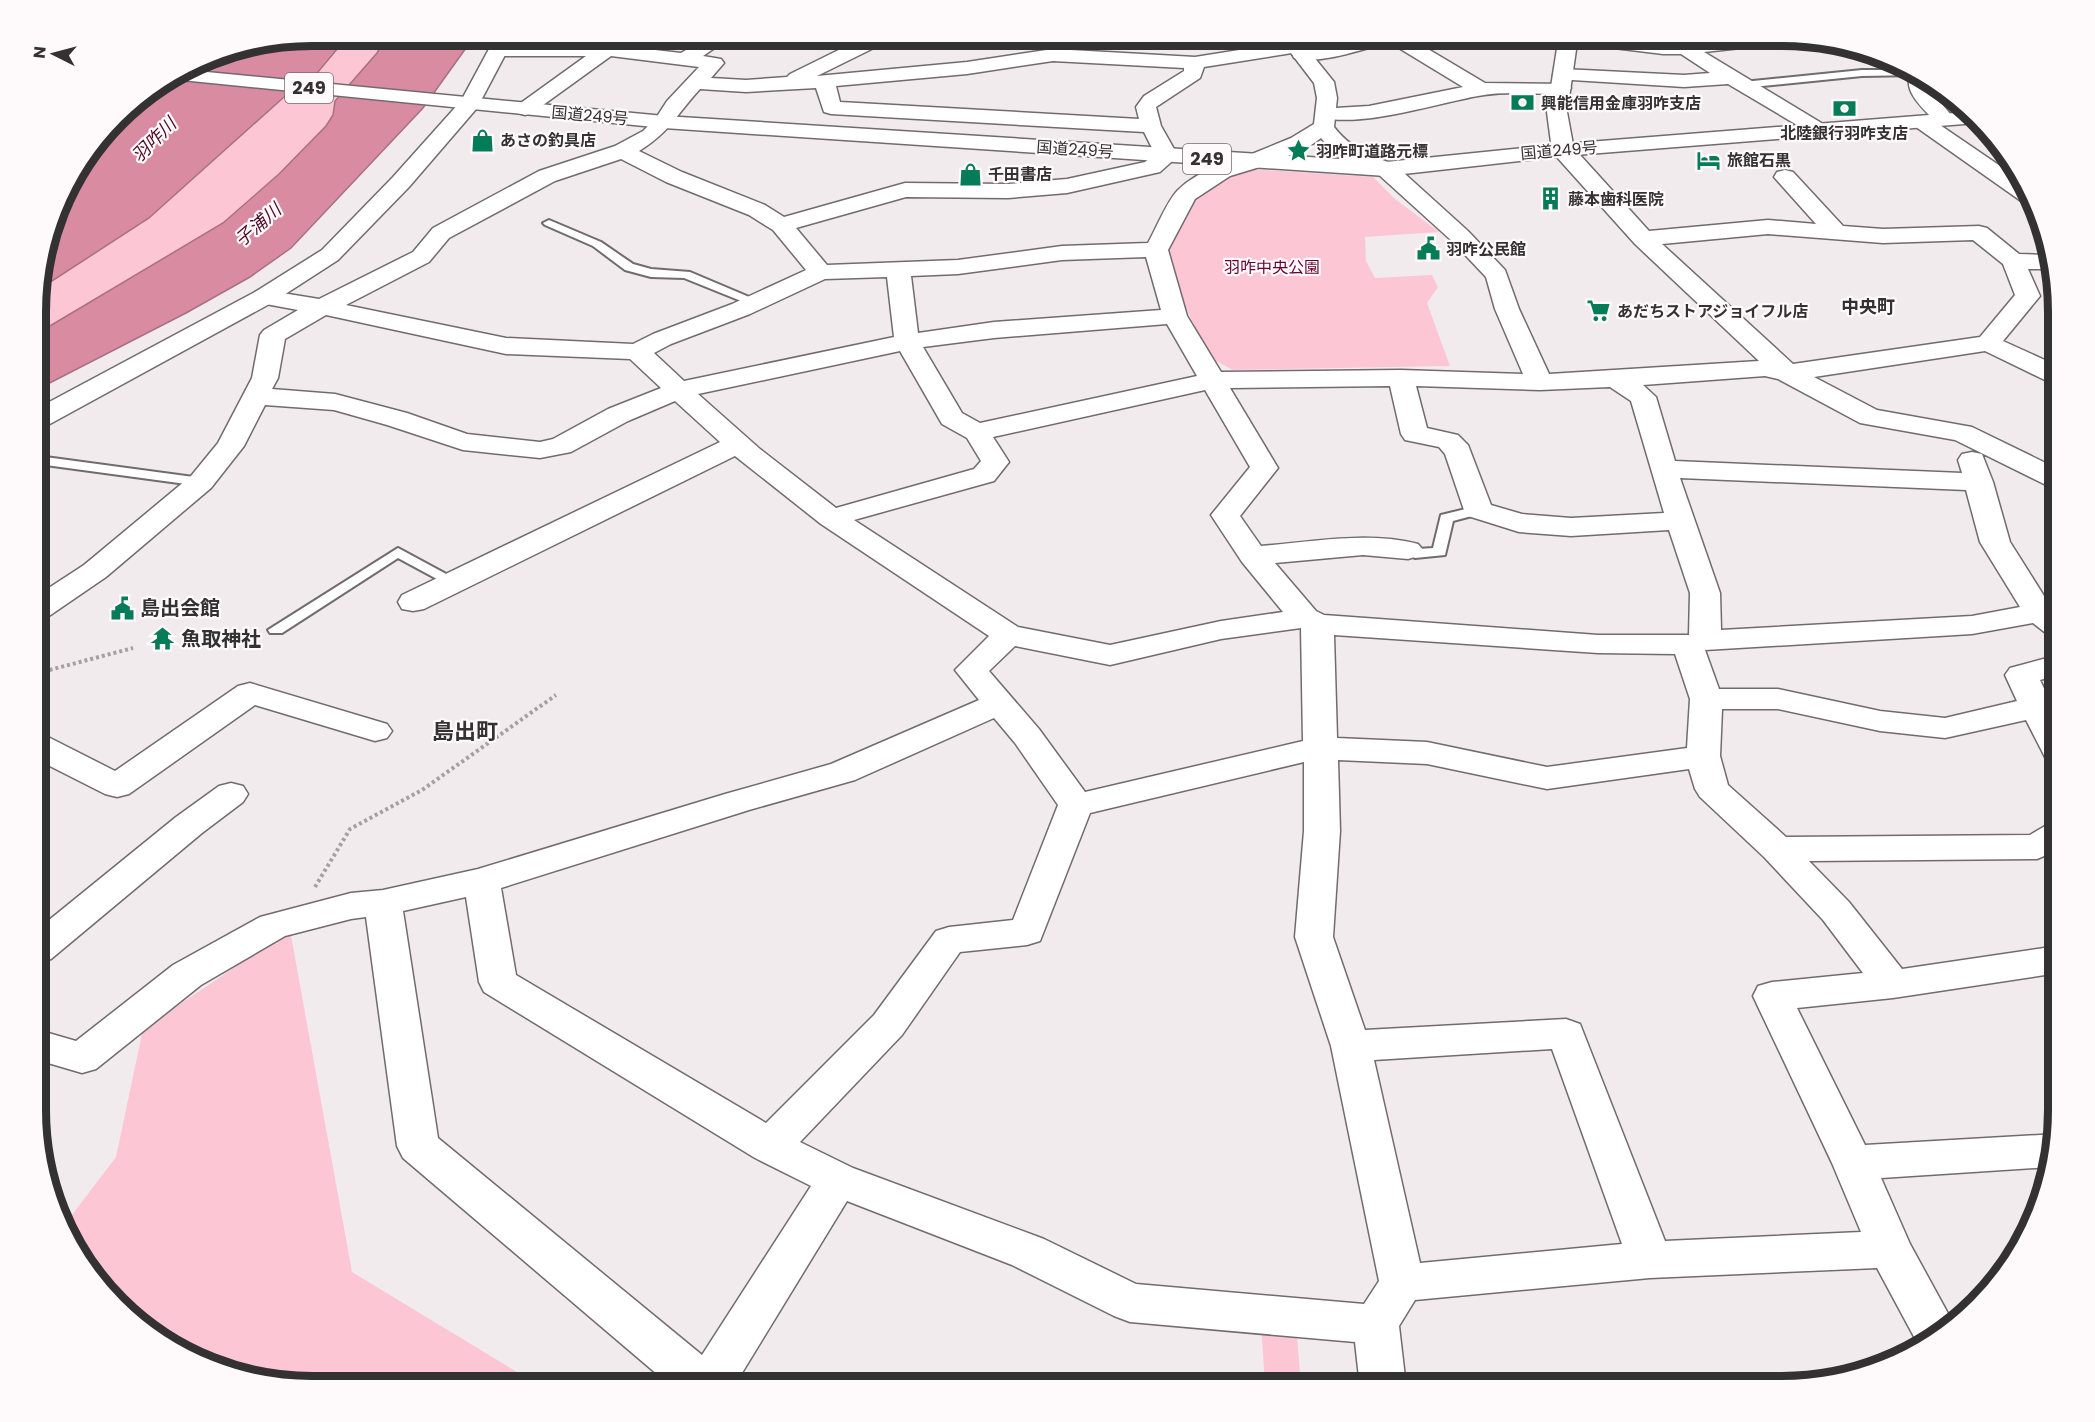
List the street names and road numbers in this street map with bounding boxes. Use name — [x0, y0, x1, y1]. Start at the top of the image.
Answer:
road number: 249 — [285, 73, 333, 103]
street label: 国道249号 — [550, 101, 629, 130]
street label: 国道249号 — [1036, 135, 1114, 164]
street label: 国道249号 — [1520, 136, 1599, 165]
road number: 249 — [1183, 144, 1231, 174]

